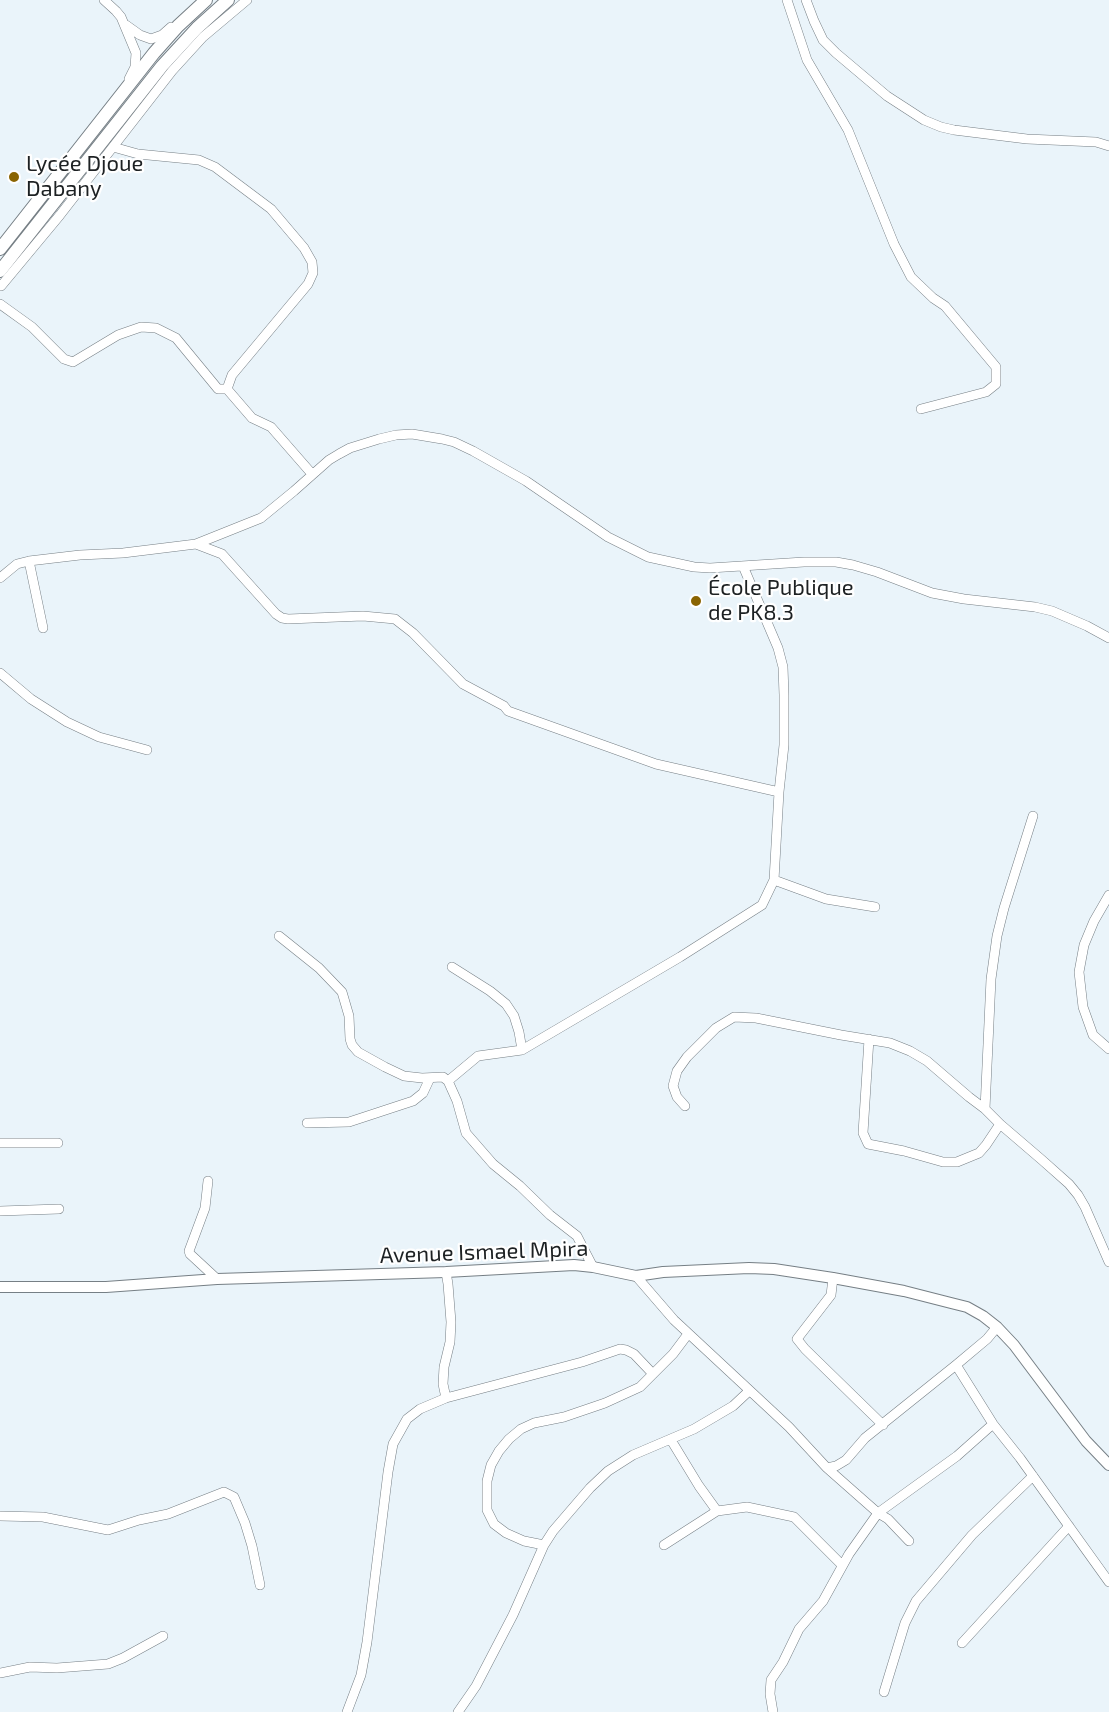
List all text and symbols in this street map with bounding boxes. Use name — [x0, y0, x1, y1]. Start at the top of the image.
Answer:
place label: Lycée Djoue Dabany — [26, 151, 143, 202]
marker: Lycée Djoue Dabany — [7, 170, 21, 184]
place label: École Publique de PK8.3 — [708, 575, 854, 626]
marker: École Publique de PK8.3 — [689, 594, 703, 608]
street label: Avenue Ismael Mpira — [379, 1235, 589, 1269]

